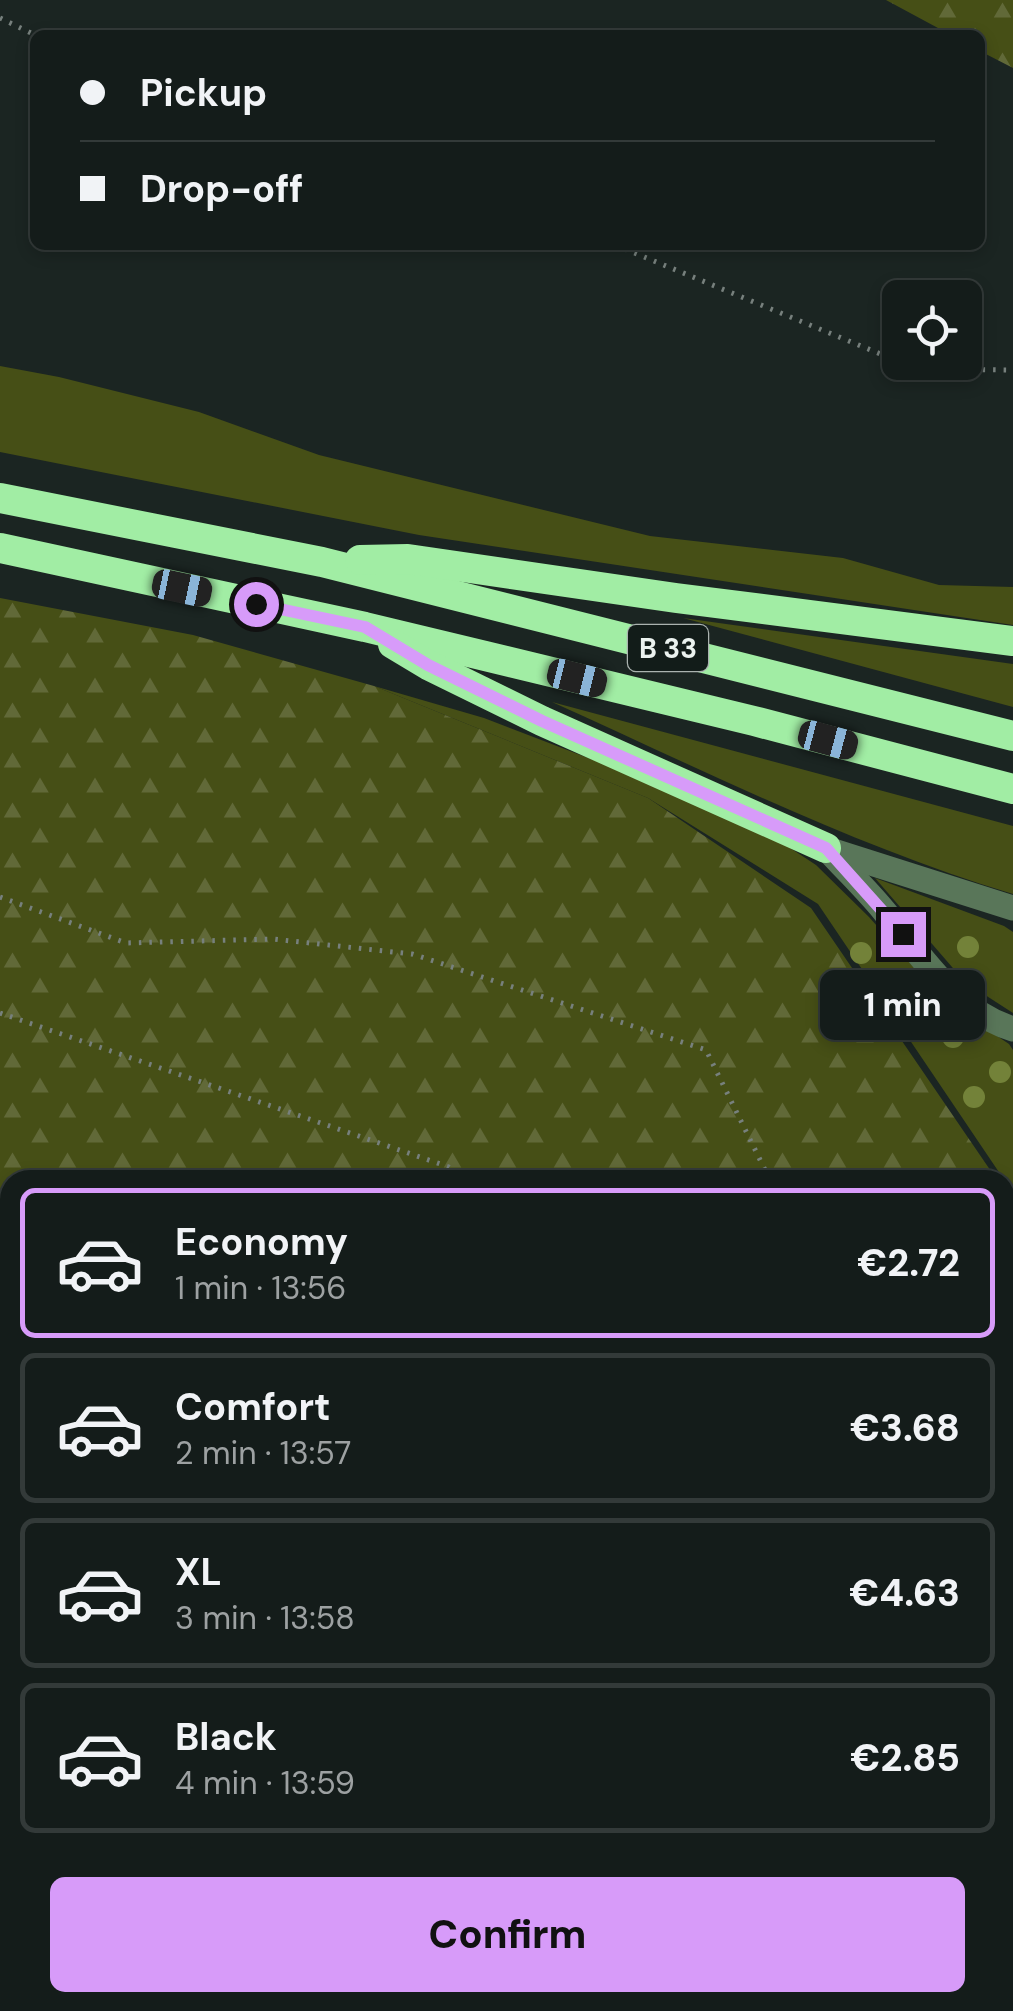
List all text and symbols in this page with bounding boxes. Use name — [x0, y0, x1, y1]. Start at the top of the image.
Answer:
text: Pickup — [140, 68, 267, 118]
text: Drop-off — [140, 164, 303, 214]
map controls — [882, 280, 982, 380]
button: locate — [882, 280, 982, 380]
car — [150, 567, 214, 609]
route start — [234, 582, 279, 627]
road number: B 33 — [628, 625, 708, 671]
car — [544, 656, 610, 700]
car — [795, 718, 861, 762]
route end — [881, 912, 926, 957]
callout: 1 min — [820, 969, 986, 1039]
text: 1 min — [863, 984, 942, 1026]
text: Economy — [175, 1217, 348, 1267]
icon: car — [55, 1218, 145, 1308]
text: €2.72 — [857, 1238, 960, 1288]
text: 1 min · 13:56 — [175, 1267, 346, 1309]
text: Comfort — [175, 1382, 331, 1432]
icon: car — [55, 1383, 145, 1473]
text: €3.68 — [850, 1403, 960, 1453]
text: 2 min · 13:57 — [175, 1432, 351, 1474]
text: XL — [175, 1547, 222, 1597]
icon: car — [55, 1548, 145, 1638]
text: €4.63 — [849, 1568, 960, 1618]
text: 3 min · 13:58 — [175, 1597, 355, 1639]
text: Black — [175, 1712, 277, 1762]
icon: car — [55, 1713, 145, 1803]
text: €2.85 — [850, 1733, 960, 1783]
text: 4 min · 13:59 — [175, 1762, 355, 1804]
button: Confirm — [50, 1877, 965, 1992]

